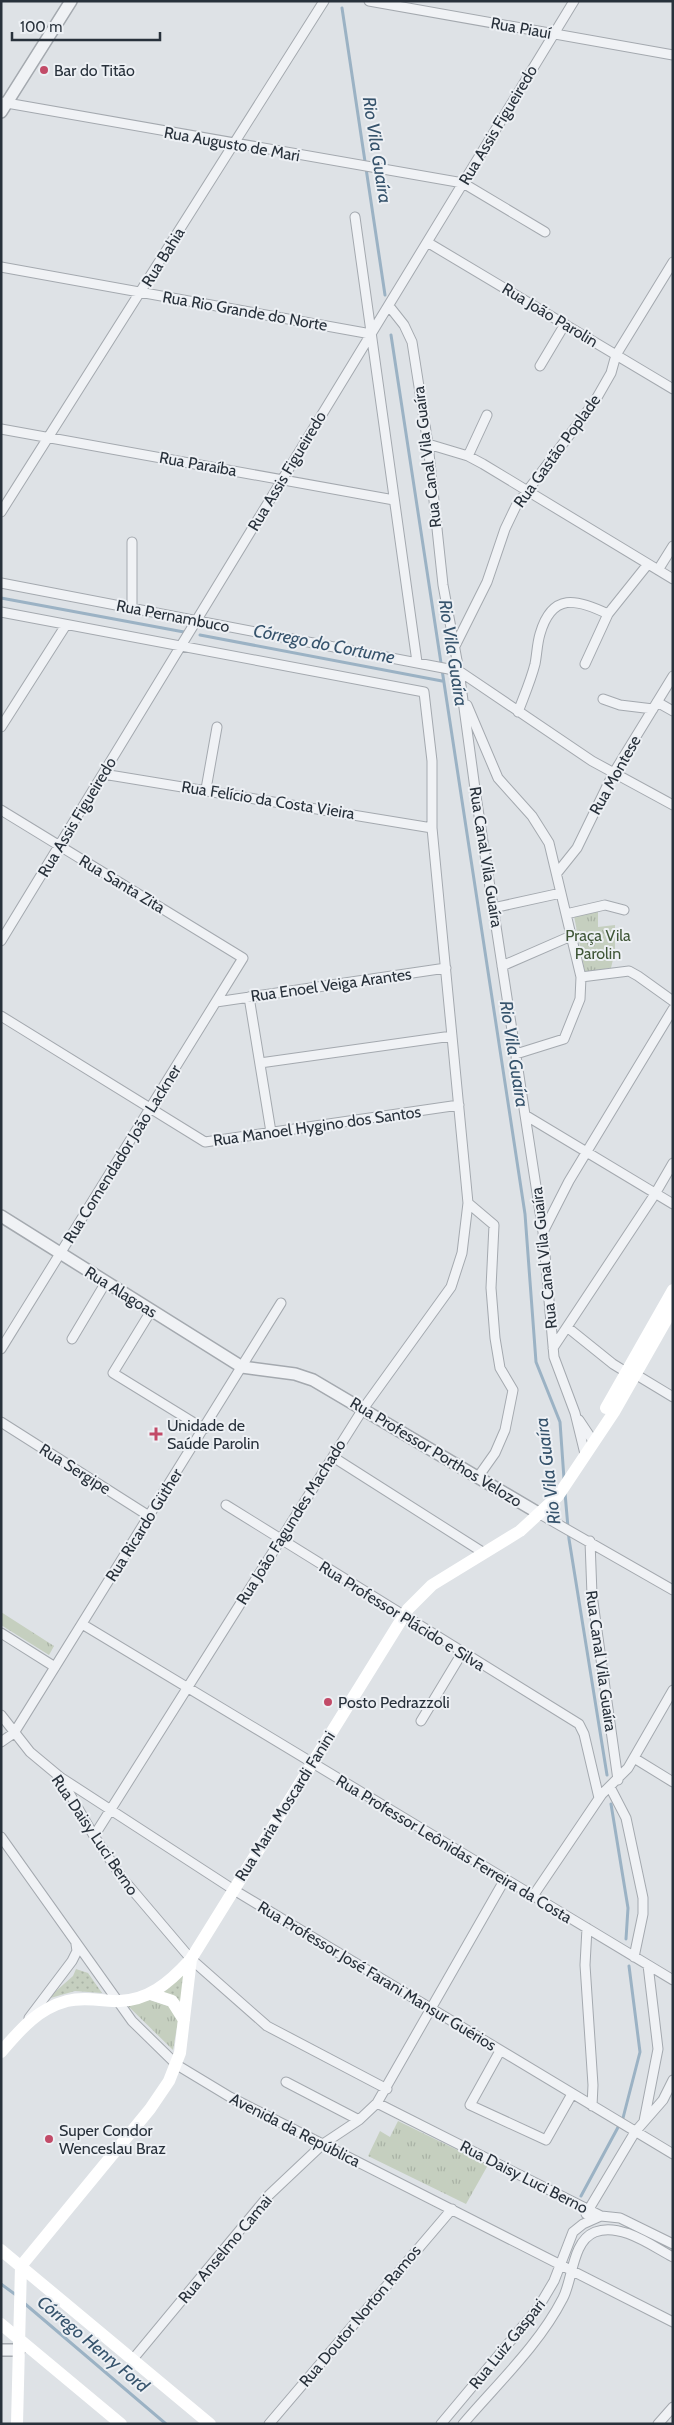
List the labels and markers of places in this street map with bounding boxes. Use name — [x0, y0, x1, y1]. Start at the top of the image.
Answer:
place label: Bar do Titão — [54, 61, 135, 80]
marker: Bar do Titão — [38, 64, 50, 76]
place label: Unidade de Saúde Parolin — [167, 1416, 260, 1453]
marker: Unidade de Saúde Parolin — [149, 1427, 163, 1441]
place label: Posto Pedrazzoli — [338, 1693, 450, 1712]
marker: Posto Pedrazzoli — [322, 1696, 334, 1708]
place label: Super Condor Wenceslau Braz — [59, 2121, 166, 2158]
marker: Super Condor Wenceslau Braz — [43, 2133, 55, 2145]

